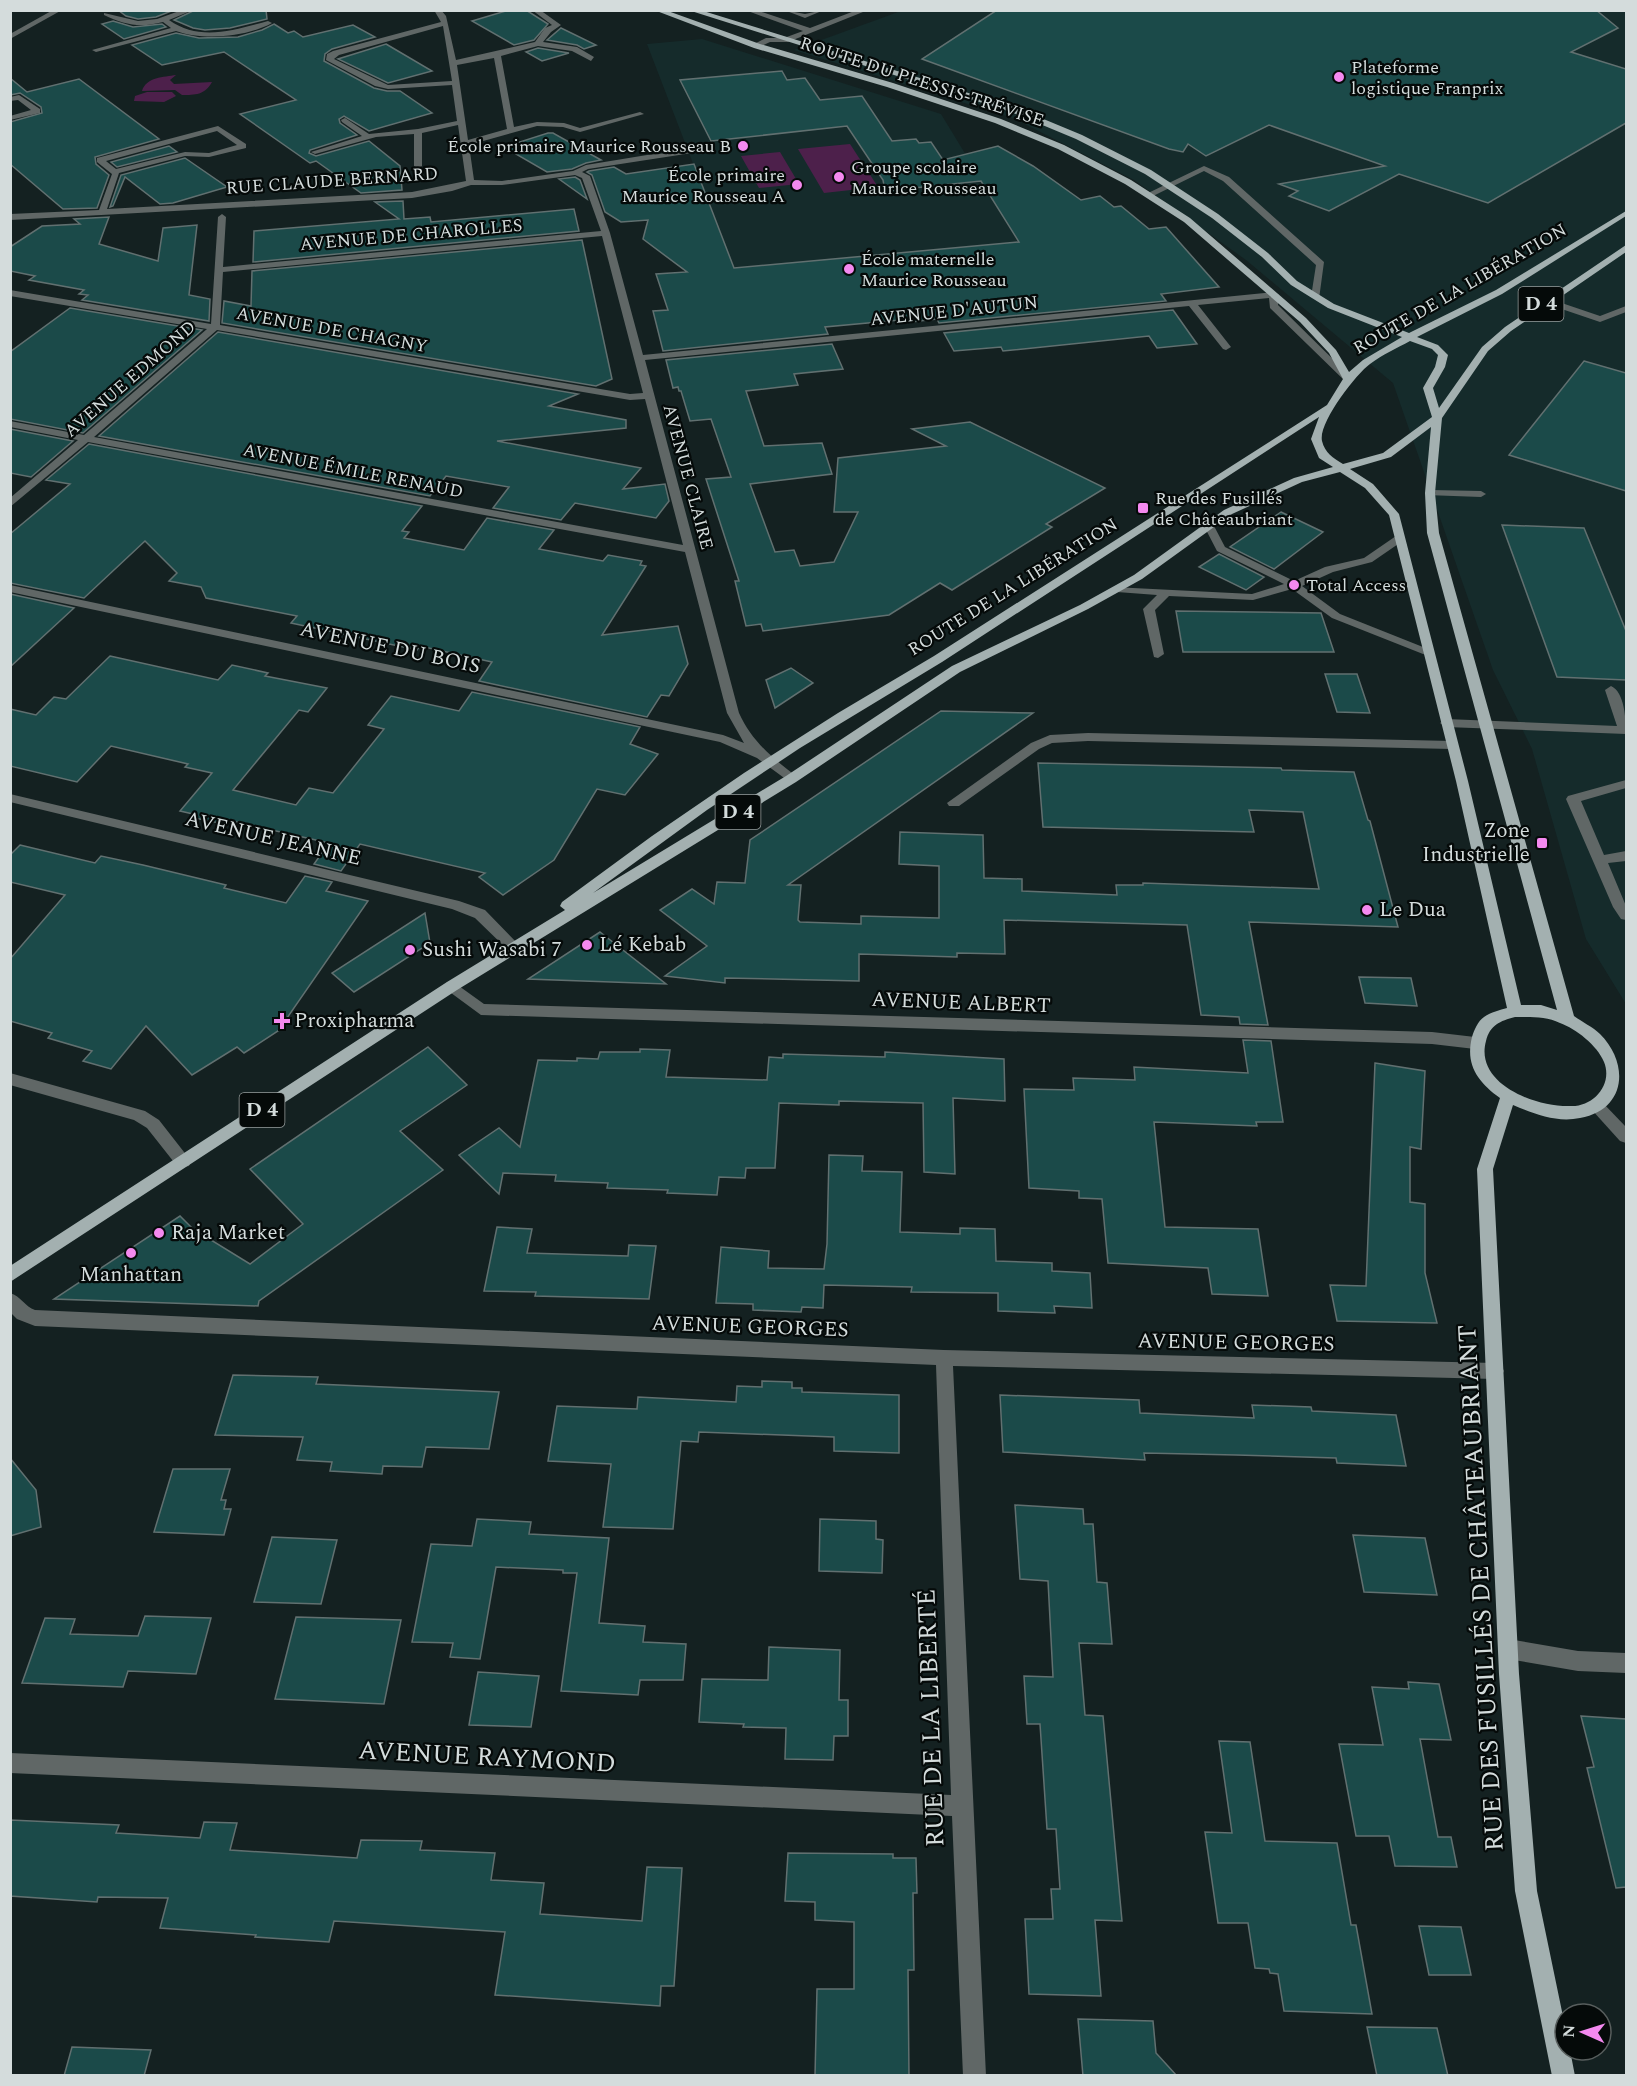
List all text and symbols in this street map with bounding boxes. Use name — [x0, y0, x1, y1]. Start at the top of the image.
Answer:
street label: ROUTE DU PLESSIS-TRÉVISE — [796, 30, 1048, 134]
place label: Plateforme logistique Franprix — [1351, 54, 1504, 102]
marker: Plateforme logistique Franprix — [1332, 70, 1346, 84]
place label: École primaire Maurice Rousseau B — [447, 133, 731, 160]
marker: École primaire Maurice Rousseau B — [736, 139, 750, 153]
place label: Groupe scolaire Maurice Rousseau — [851, 154, 997, 202]
street label: RUE CLAUDE BERNARD — [225, 160, 439, 202]
place label: École primaire Maurice Rousseau A — [621, 162, 785, 210]
marker: Groupe scolaire Maurice Rousseau — [832, 170, 846, 184]
marker: École primaire Maurice Rousseau A — [790, 178, 804, 192]
street label: AVENUE DE CHAROLLES — [299, 212, 523, 258]
street label: ROUTE DE LA LIBÉRATION — [1348, 217, 1572, 361]
place label: École maternelle Maurice Rousseau — [861, 246, 1007, 294]
marker: École maternelle Maurice Rousseau — [842, 262, 856, 276]
road number: D 4 — [1518, 287, 1564, 321]
street label: AVENUE D'AUTUN — [869, 289, 1039, 333]
street label: AVENUE DE CHAGNY — [234, 300, 430, 360]
street label: AVENUE EDMOND — [58, 314, 202, 444]
street label: AVENUE CLAIRE — [656, 401, 720, 553]
street label: AVENUE ÉMILE RENAUD — [240, 436, 466, 506]
place label: Rue des Fusillés de Châteaubriant — [1155, 485, 1293, 533]
marker: Rue des Fusillés de Châteaubriant — [1136, 501, 1150, 515]
street label: ROUTE DE LA LIBÉRATION — [903, 511, 1123, 663]
place label: Total Access — [1306, 572, 1406, 599]
marker: Total Access — [1287, 578, 1301, 592]
street label: AVENUE DU BOIS — [297, 613, 483, 683]
road number: D 4 — [716, 795, 760, 829]
street label: AVENUE JEANNE — [182, 803, 364, 875]
place label: Zone Industrielle — [1422, 815, 1530, 871]
marker: Zone Industrielle — [1535, 836, 1549, 850]
place label: Le Dua — [1379, 894, 1447, 926]
marker: Le Dua — [1360, 903, 1374, 917]
place label: Lé Kebab — [599, 929, 686, 961]
place label: Sushi Wasabi 7 — [422, 934, 562, 966]
marker: Lé Kebab — [580, 938, 594, 952]
marker: Sushi Wasabi 7 — [403, 943, 417, 957]
street label: AVENUE ALBERT — [871, 984, 1051, 1022]
place label: Proxipharma — [294, 1005, 415, 1037]
marker: Proxipharma — [275, 1014, 289, 1028]
road number: D 4 — [240, 1093, 284, 1127]
place label: Raja Market — [171, 1217, 285, 1249]
marker: Raja Market — [152, 1226, 166, 1240]
marker: Manhattan — [124, 1246, 138, 1260]
place label: Manhattan — [80, 1259, 182, 1291]
street label: AVENUE GEORGES — [651, 1308, 849, 1346]
street label: RUE DES FUSILLÉS DE CHÂTEAUBRIANT — [1447, 1324, 1515, 1852]
street label: AVENUE GEORGES — [1137, 1325, 1335, 1361]
street label: RUE DE LA LIBERTÉ — [907, 1588, 955, 1848]
street label: AVENUE RAYMOND — [357, 1730, 617, 1784]
north arrow — [1553, 2002, 1613, 2062]
text: N — [1557, 2024, 1581, 2038]

